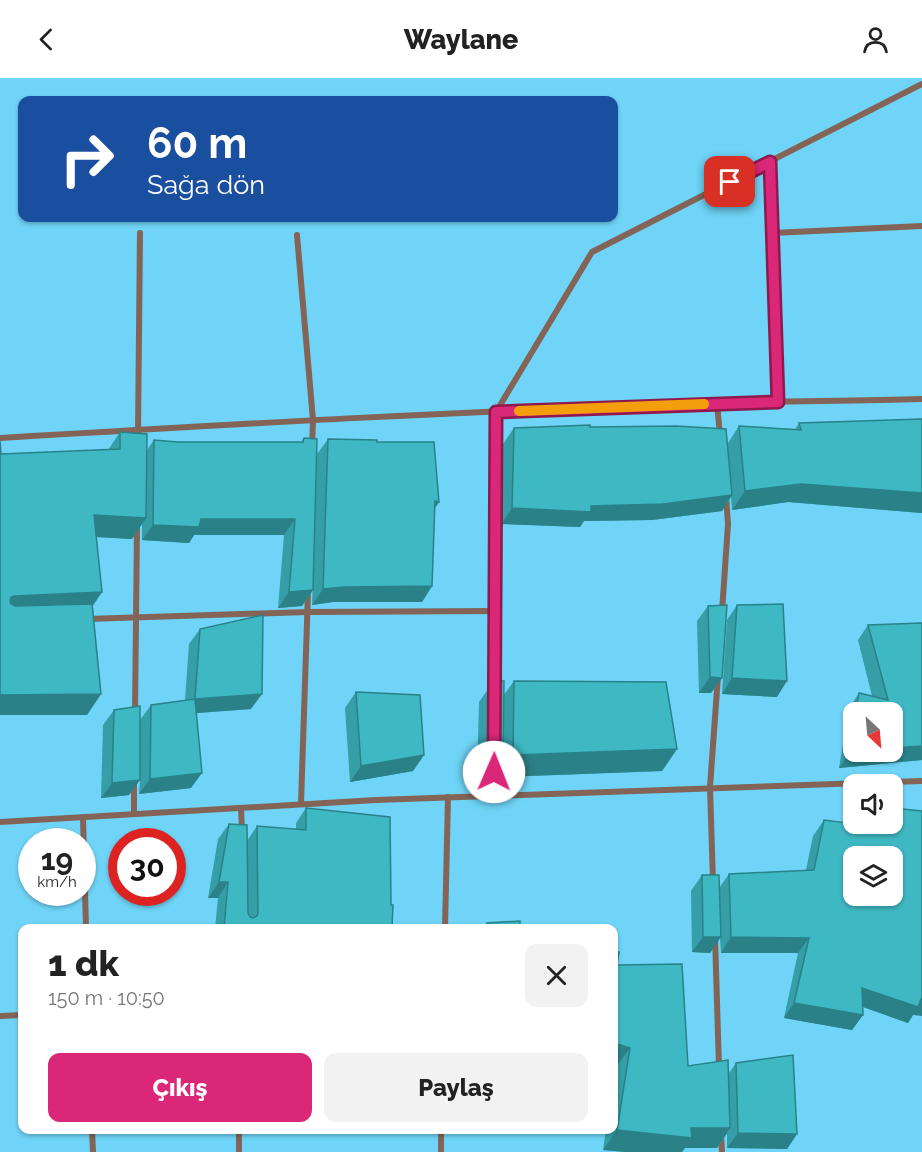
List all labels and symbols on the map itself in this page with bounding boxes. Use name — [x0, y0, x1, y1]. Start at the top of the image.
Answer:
pin — [704, 156, 755, 207]
north arrow — [843, 702, 903, 762]
position arrow — [462, 740, 526, 804]
speed limit sign: 30 — [108, 828, 186, 906]

